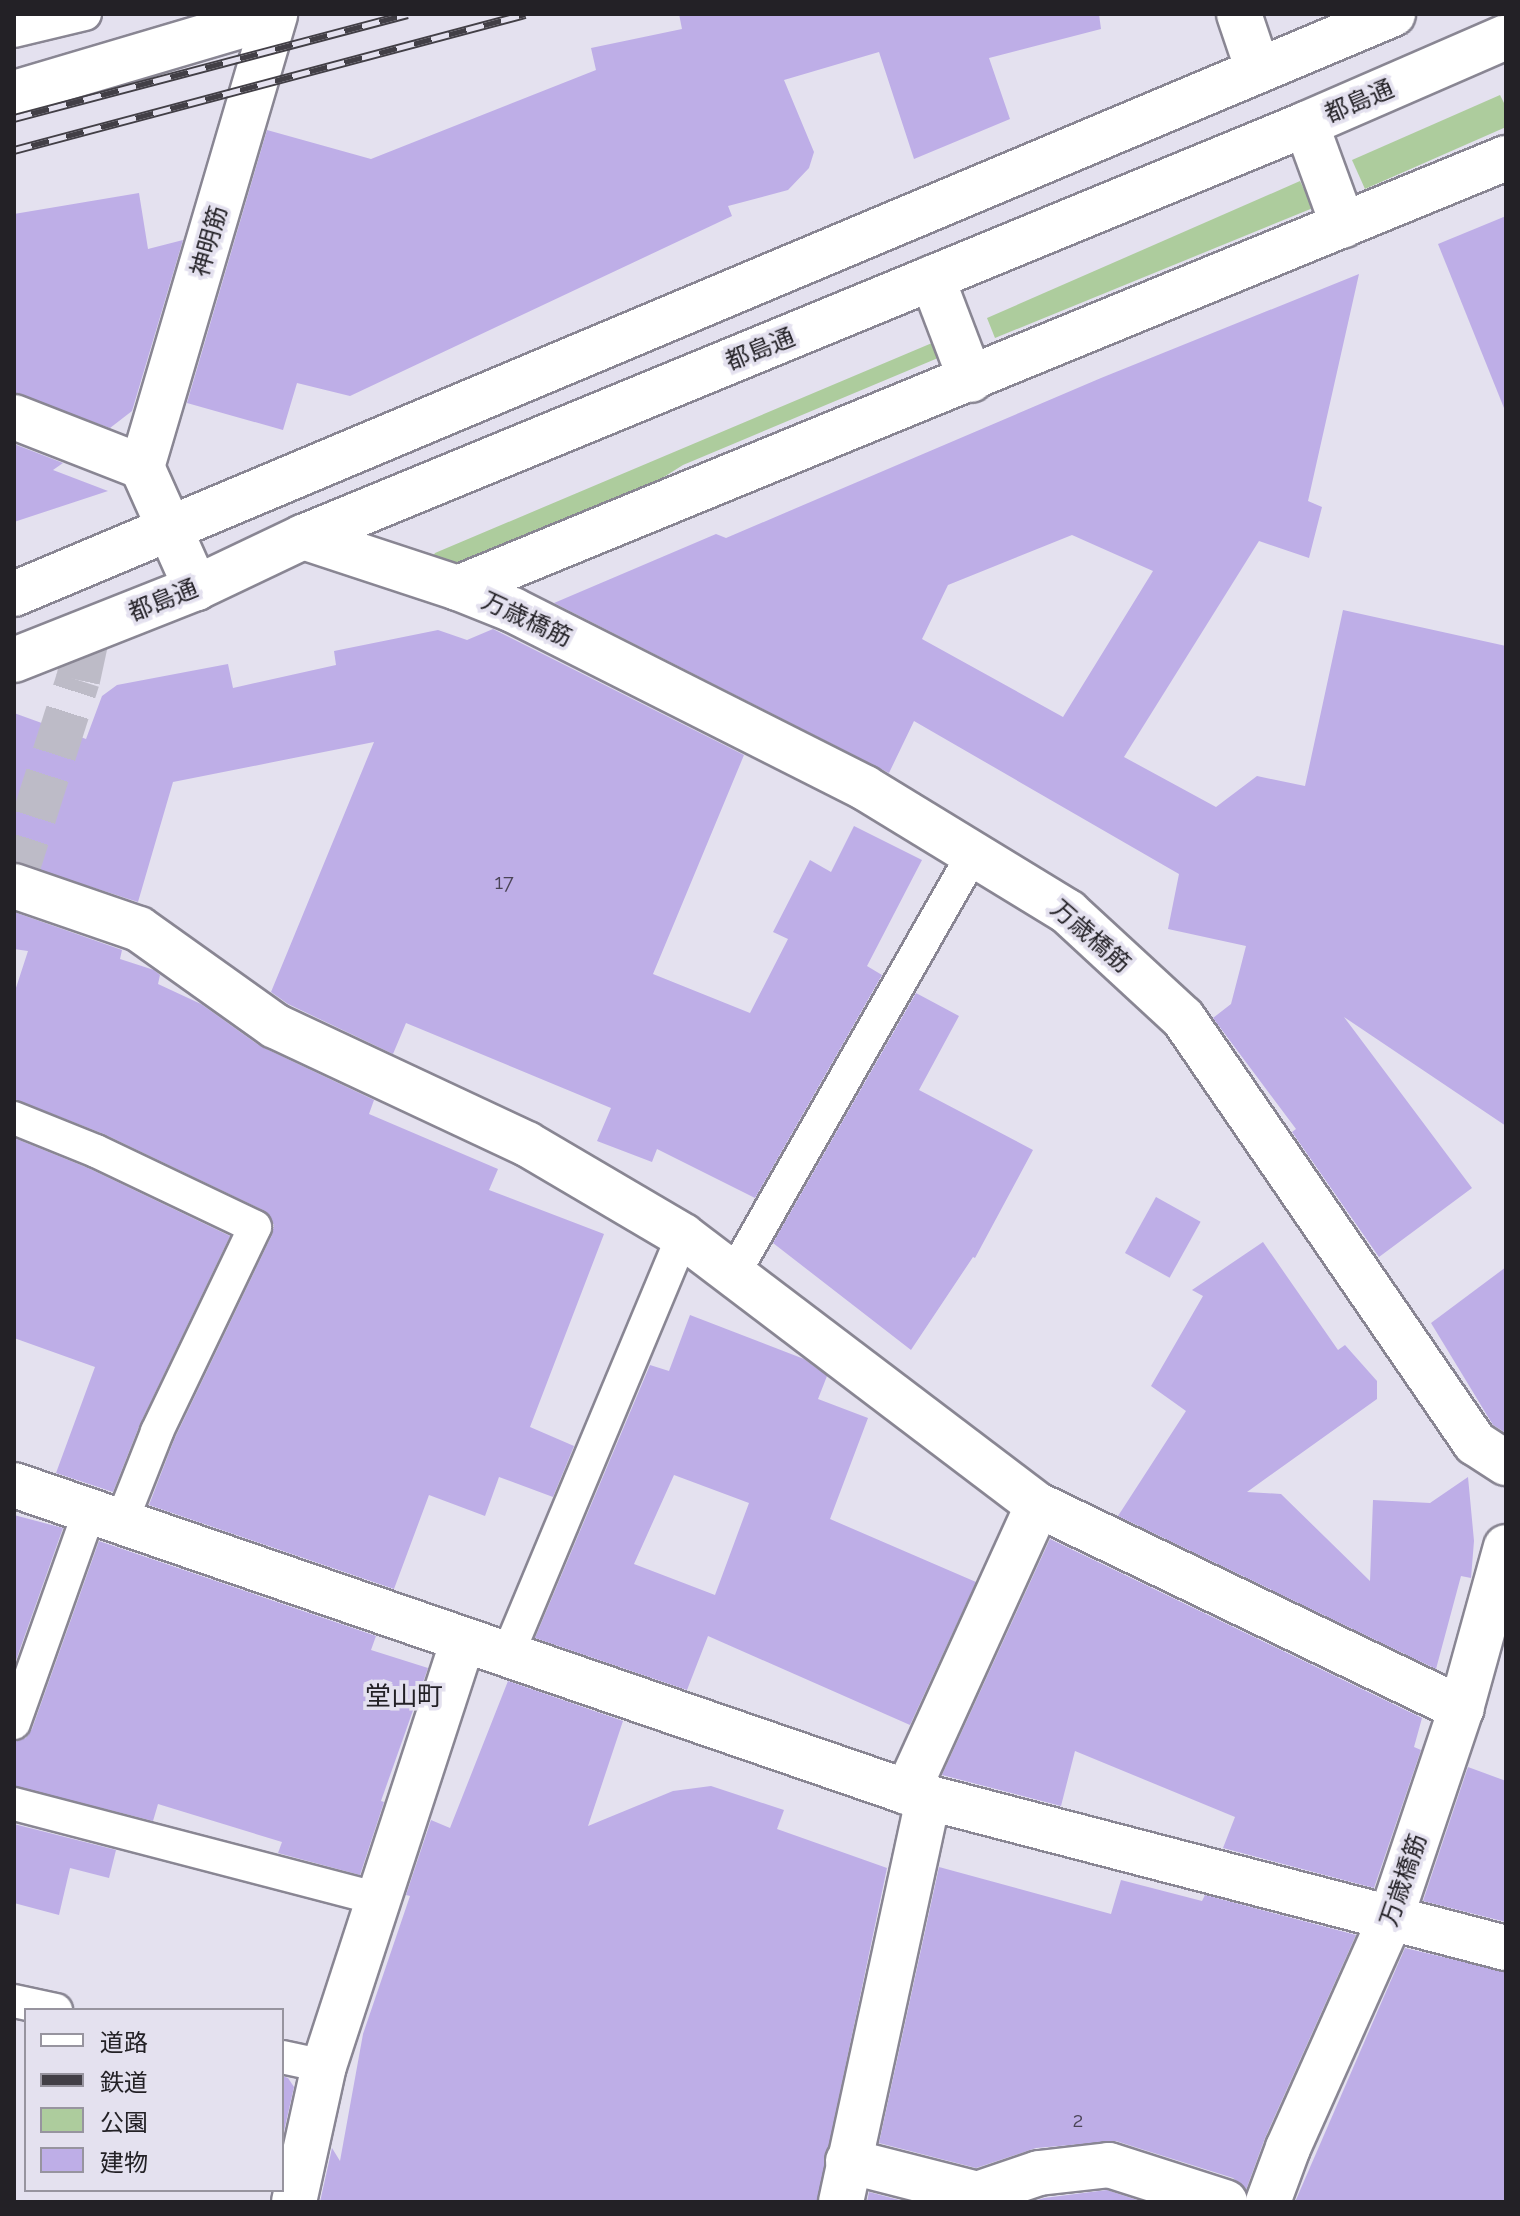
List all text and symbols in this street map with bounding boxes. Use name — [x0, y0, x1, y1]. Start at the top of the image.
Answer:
street label: 都島通 — [1320, 74, 1398, 128]
street label: 神明筋 — [185, 202, 233, 280]
street label: 都島通 — [721, 322, 799, 376]
street label: 都島通 — [124, 573, 202, 627]
street label: 万歳橋筋 — [477, 586, 577, 652]
house number: 17 — [494, 870, 514, 894]
street label: 万歳橋筋 — [1045, 894, 1137, 978]
district label: 堂山町 — [365, 1681, 443, 1713]
street label: 万歳橋筋 — [1374, 1830, 1432, 1930]
legend — [24, 2008, 284, 2192]
text: 道路 — [100, 2028, 148, 2057]
text: 鉄道 — [100, 2068, 148, 2097]
text: 公園 — [100, 2108, 148, 2137]
house number: 2 — [1073, 2108, 1083, 2132]
text: 建物 — [100, 2148, 148, 2177]

